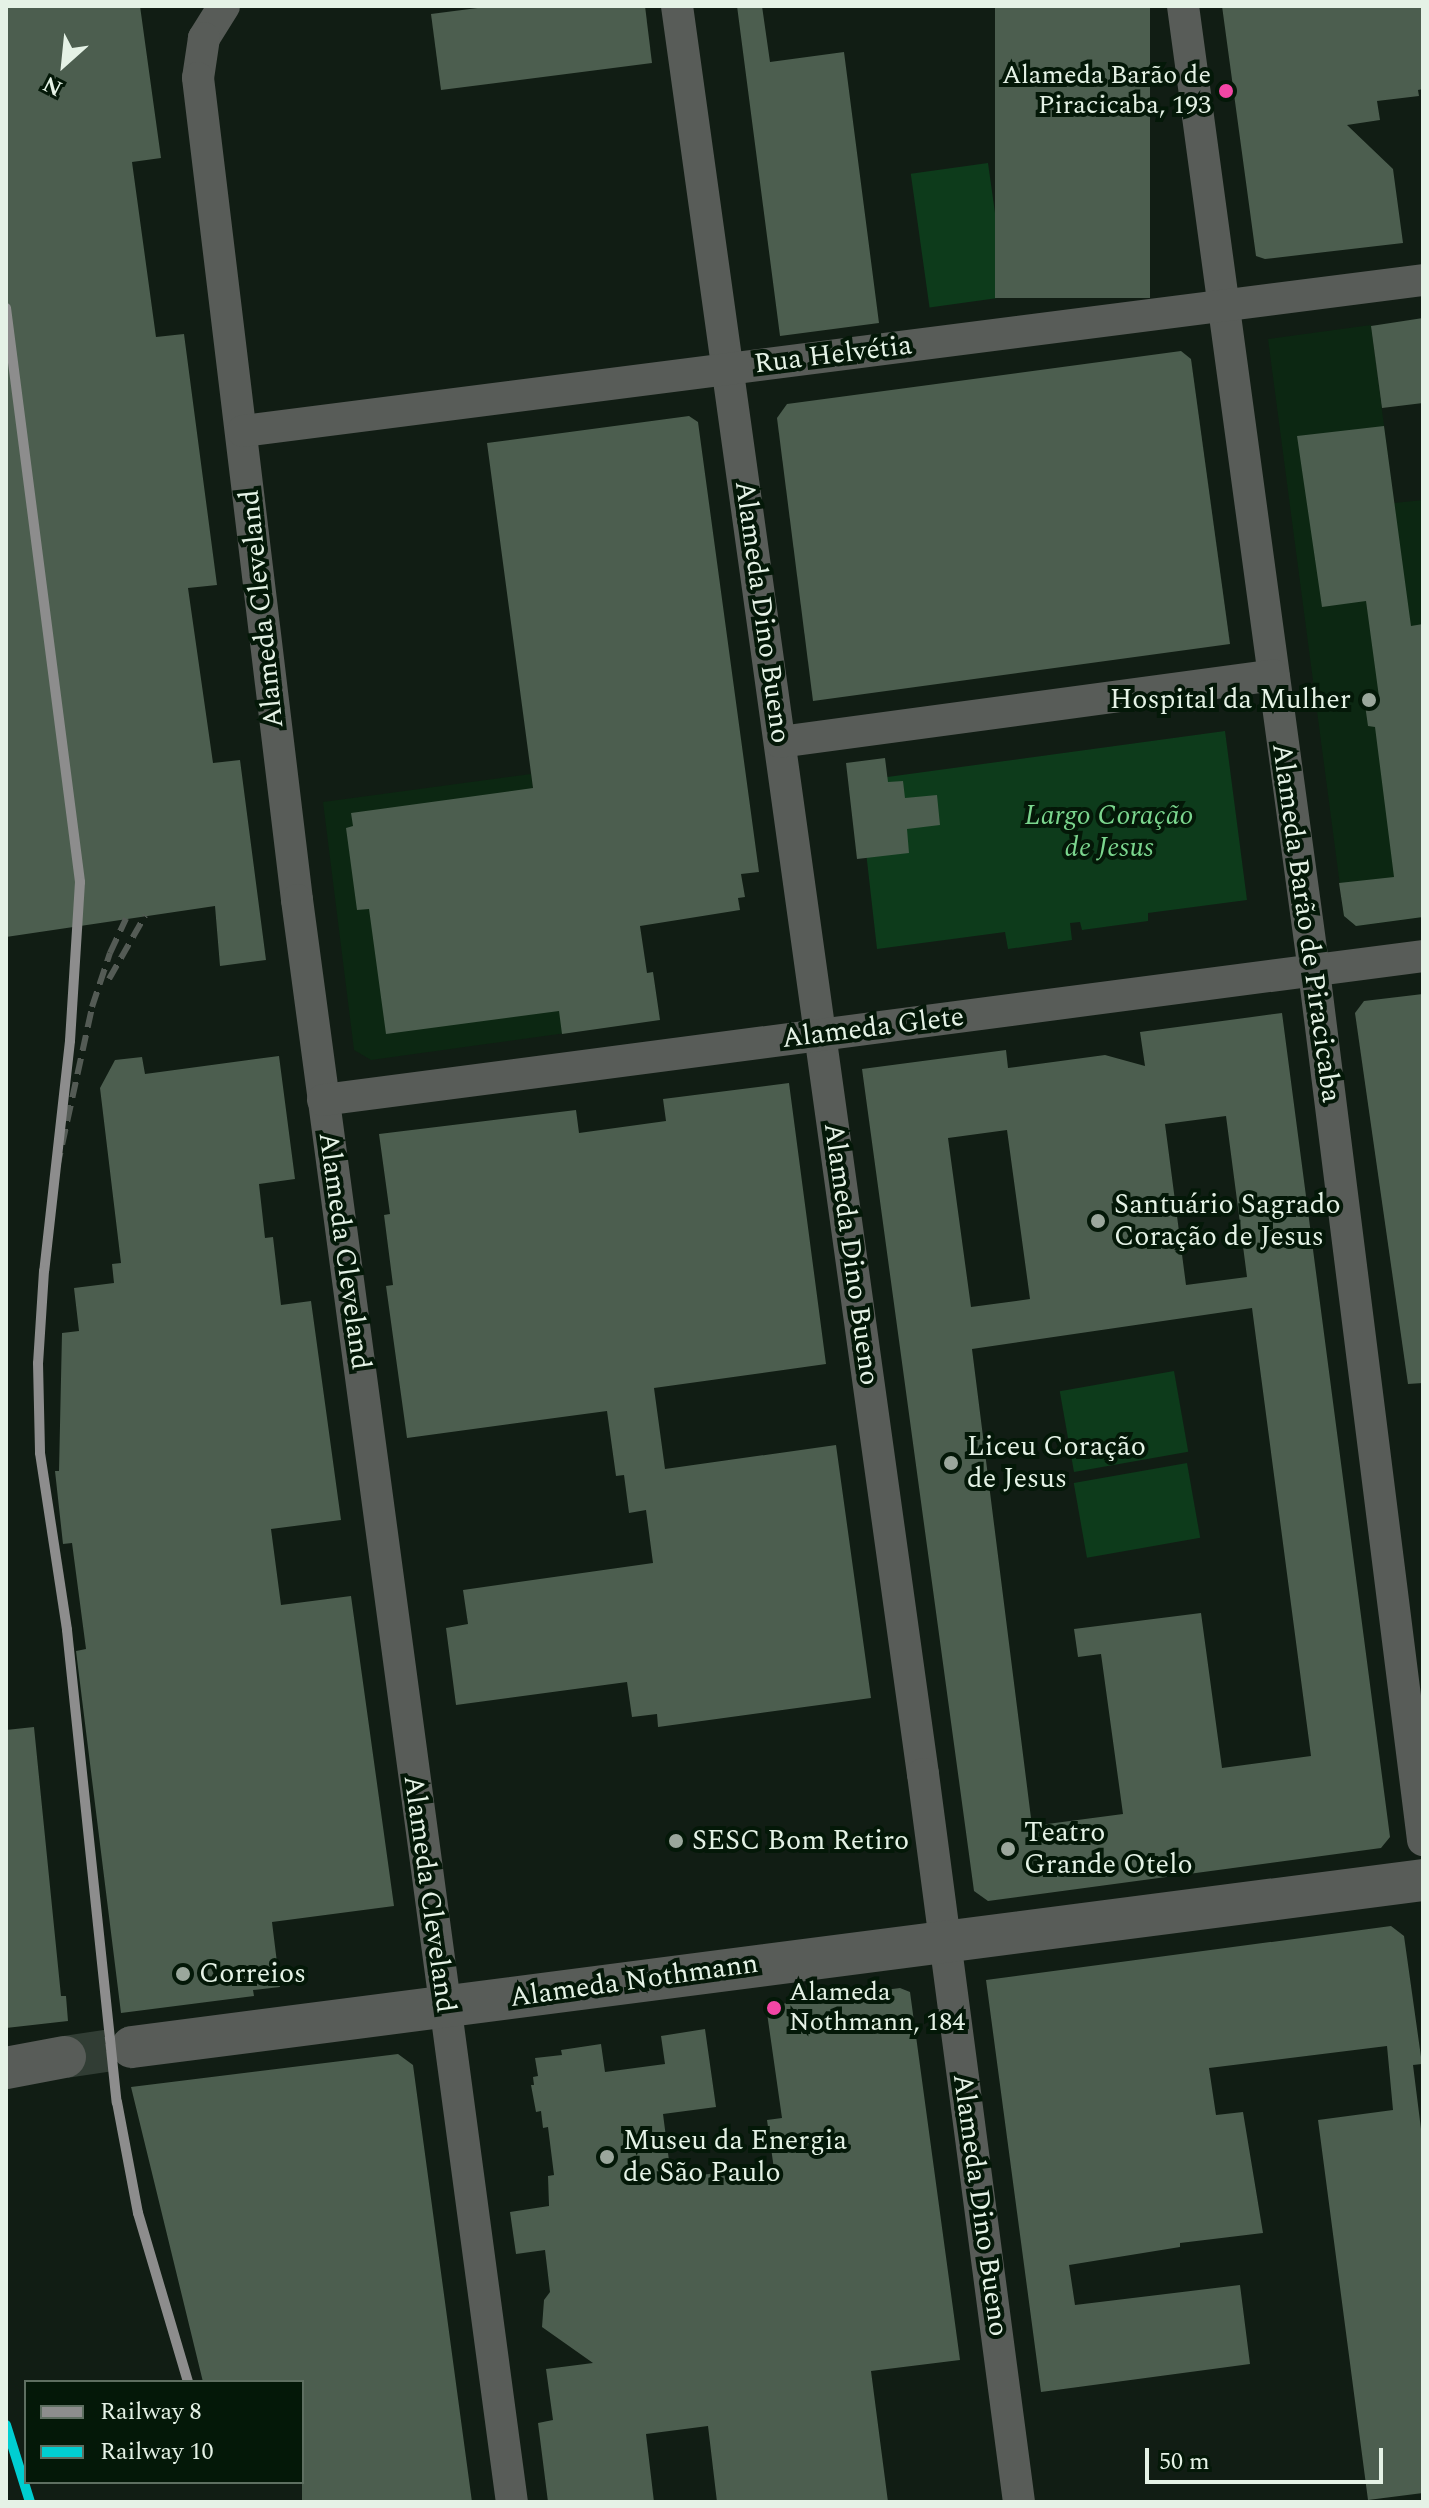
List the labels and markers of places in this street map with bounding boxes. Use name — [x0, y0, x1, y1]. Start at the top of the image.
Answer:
place label: Alameda Barão de Piracicaba, 193 — [1002, 60, 1211, 122]
marker: Alameda Barão de Piracicaba, 193 — [1218, 83, 1234, 99]
place label: Hospital da Mulher — [1110, 683, 1351, 717]
marker: Hospital da Mulher — [1358, 689, 1380, 711]
place label: Santuário Sagrado Coração de Jesus — [1114, 1188, 1341, 1254]
marker: Santuário Sagrado Coração de Jesus — [1089, 1212, 1107, 1230]
place label: Liceu Coração de Jesus — [967, 1430, 1146, 1496]
marker: Liceu Coração de Jesus — [942, 1454, 960, 1472]
place label: Teatro Grande Otelo — [1024, 1816, 1193, 1882]
place label: SESC Bom Retiro — [692, 1824, 909, 1858]
marker: SESC Bom Retiro — [667, 1832, 685, 1850]
marker: Teatro Grande Otelo — [999, 1840, 1017, 1858]
place label: Correios — [199, 1957, 306, 1991]
marker: Correios — [174, 1965, 192, 1983]
place label: Alameda Nothmann, 184 — [789, 1977, 965, 2038]
marker: Alameda Nothmann, 184 — [766, 2000, 782, 2016]
place label: Museu da Energia de São Paulo — [623, 2124, 847, 2190]
marker: Museu da Energia de São Paulo — [598, 2148, 616, 2166]

